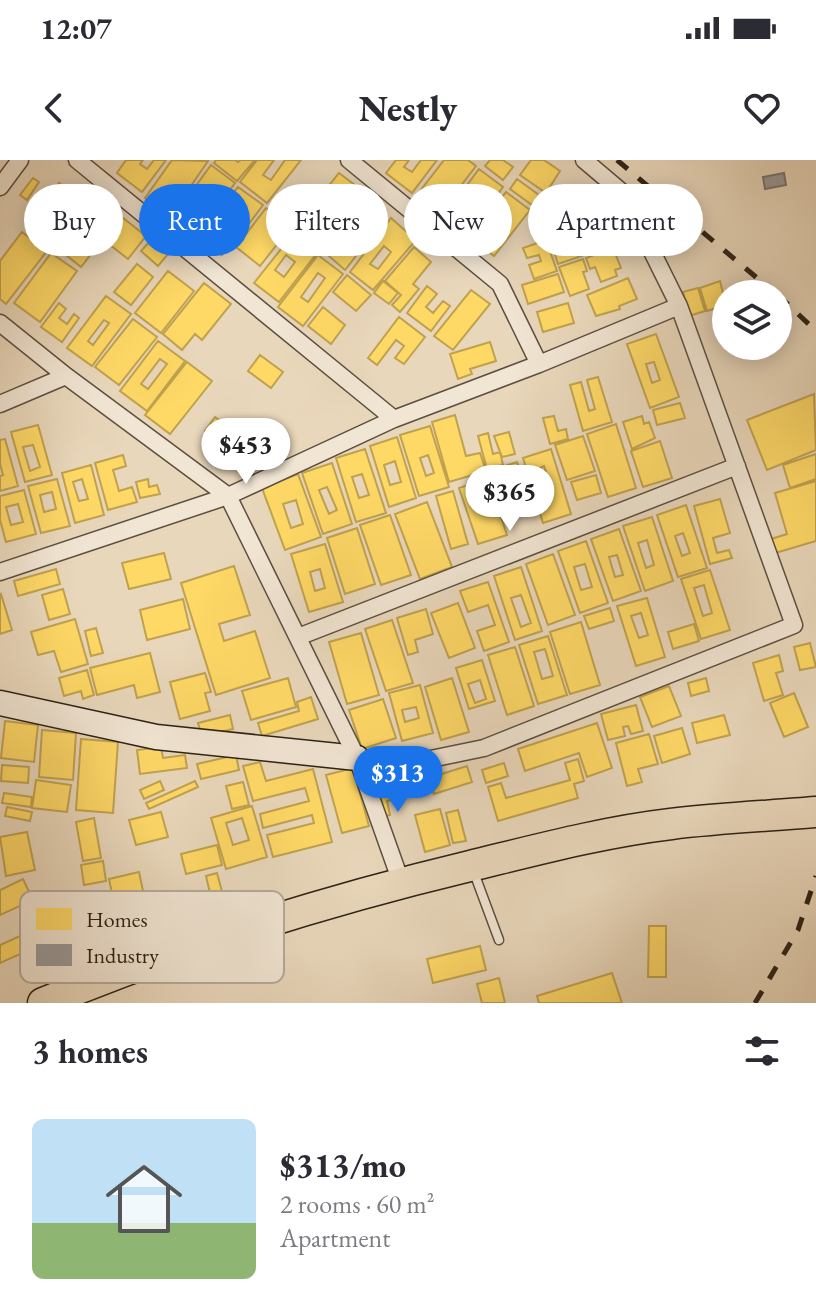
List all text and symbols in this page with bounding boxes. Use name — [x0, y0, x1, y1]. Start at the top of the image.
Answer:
text: 12:07 — [40, 9, 112, 48]
text: Nestly — [359, 85, 457, 132]
icon: back — [32, 86, 76, 130]
icon: heart — [740, 86, 784, 130]
chip: Buy — [24, 184, 123, 256]
chip: Rent — [139, 184, 250, 256]
chip: Filters — [266, 184, 388, 256]
chip: New — [404, 184, 512, 256]
chip: Apartment — [528, 184, 703, 256]
map controls — [712, 280, 792, 360]
button: layers — [712, 280, 792, 360]
pin: $453 — [199, 418, 293, 486]
text: $453 — [219, 427, 273, 461]
pin: $365 — [463, 465, 557, 533]
text: $365 — [483, 474, 537, 508]
pin: $313 — [351, 746, 445, 814]
text: $313 — [371, 755, 425, 789]
legend — [20, 891, 284, 983]
text: Homes — [86, 905, 148, 934]
text: Industry — [86, 941, 159, 970]
text: 3 homes — [32, 1029, 148, 1073]
icon: filters — [740, 1029, 784, 1073]
text: $313/mo — [280, 1143, 406, 1187]
icon: home — [96, 1151, 192, 1247]
text: 2 rooms · 60 m² — [280, 1187, 435, 1221]
text: Apartment — [280, 1221, 390, 1255]

